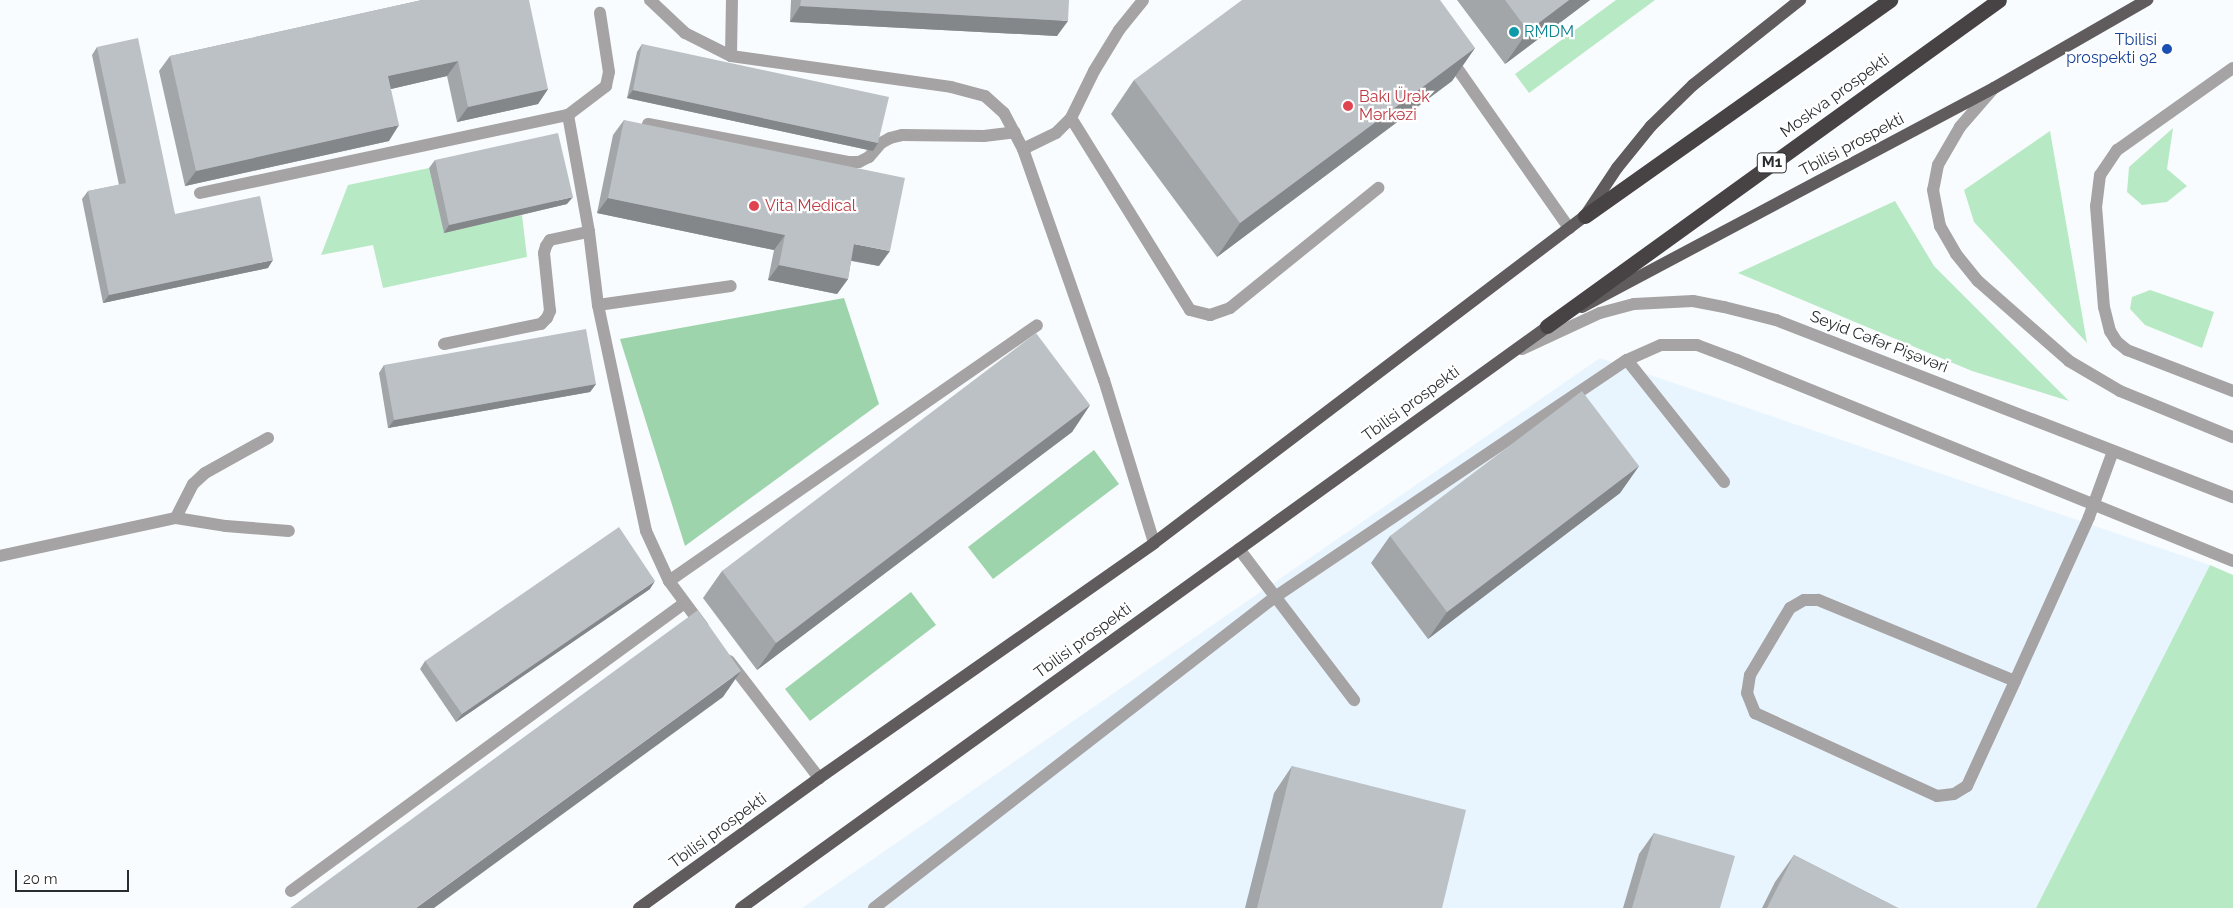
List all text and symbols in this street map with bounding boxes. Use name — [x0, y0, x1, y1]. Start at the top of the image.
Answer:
place label: RMDM — [1524, 22, 1574, 42]
marker: RMDM — [1508, 26, 1520, 38]
place label: Tbilisi prospekti 92 — [2066, 30, 2157, 68]
marker: Tbilisi prospekti 92 — [2161, 43, 2173, 55]
street label: Moskva prospekti — [1777, 50, 1893, 142]
place label: Bakı Ürək Mərkəzi — [1359, 87, 1430, 125]
marker: Bakı Ürək Mərkəzi — [1341, 99, 1355, 113]
street label: Tbilisi prospekti — [1797, 109, 1907, 181]
road number: M1 — [1756, 150, 1788, 176]
place label: Vita Medical — [765, 196, 856, 216]
marker: Vita Medical — [747, 199, 761, 213]
street label: Seyid Cəfər Pişəvəri — [1807, 307, 1951, 377]
street label: Tbilisi prospekti — [1359, 362, 1463, 446]
street label: Tbilisi prospekti — [1031, 599, 1135, 683]
street label: Tbilisi prospekti — [666, 789, 770, 873]
scale bar — [18, 860, 131, 892]
text: 20 m — [23, 870, 58, 888]

